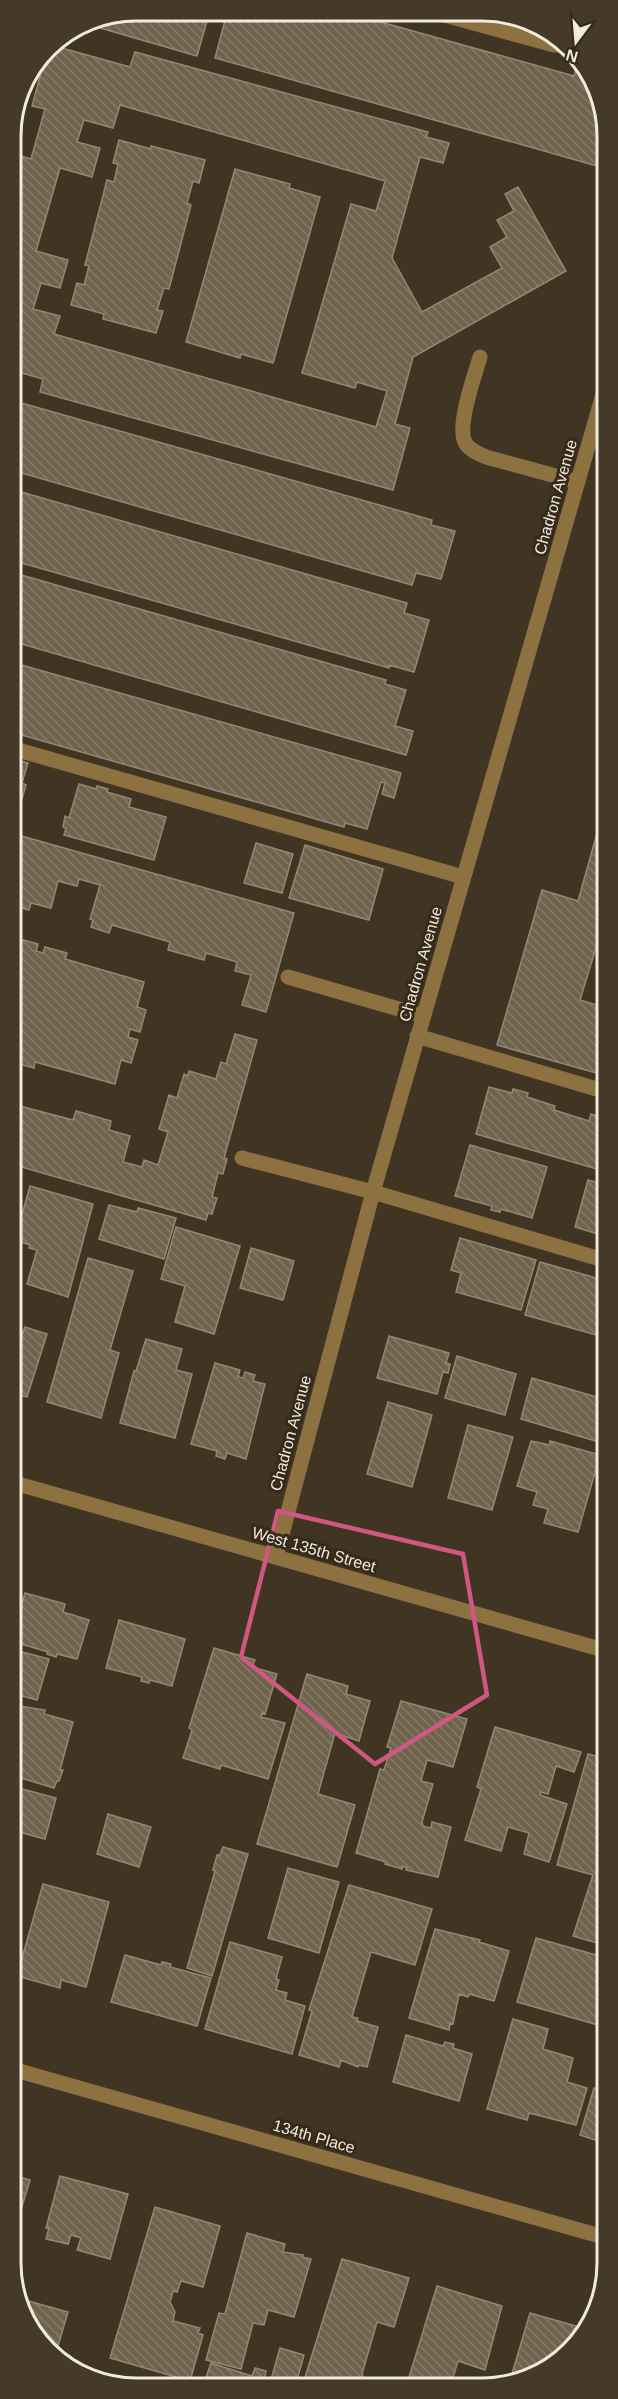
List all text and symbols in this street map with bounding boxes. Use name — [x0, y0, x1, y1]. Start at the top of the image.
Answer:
north arrow — [546, 12, 606, 72]
text: N — [564, 46, 580, 66]
street label: Chadron Avenue — [531, 438, 580, 557]
street label: Chadron Avenue — [396, 905, 445, 1024]
street label: Chadron Avenue — [267, 1373, 314, 1493]
street label: West 135th Street — [250, 1524, 378, 1575]
street label: 134th Place — [271, 2117, 357, 2156]

